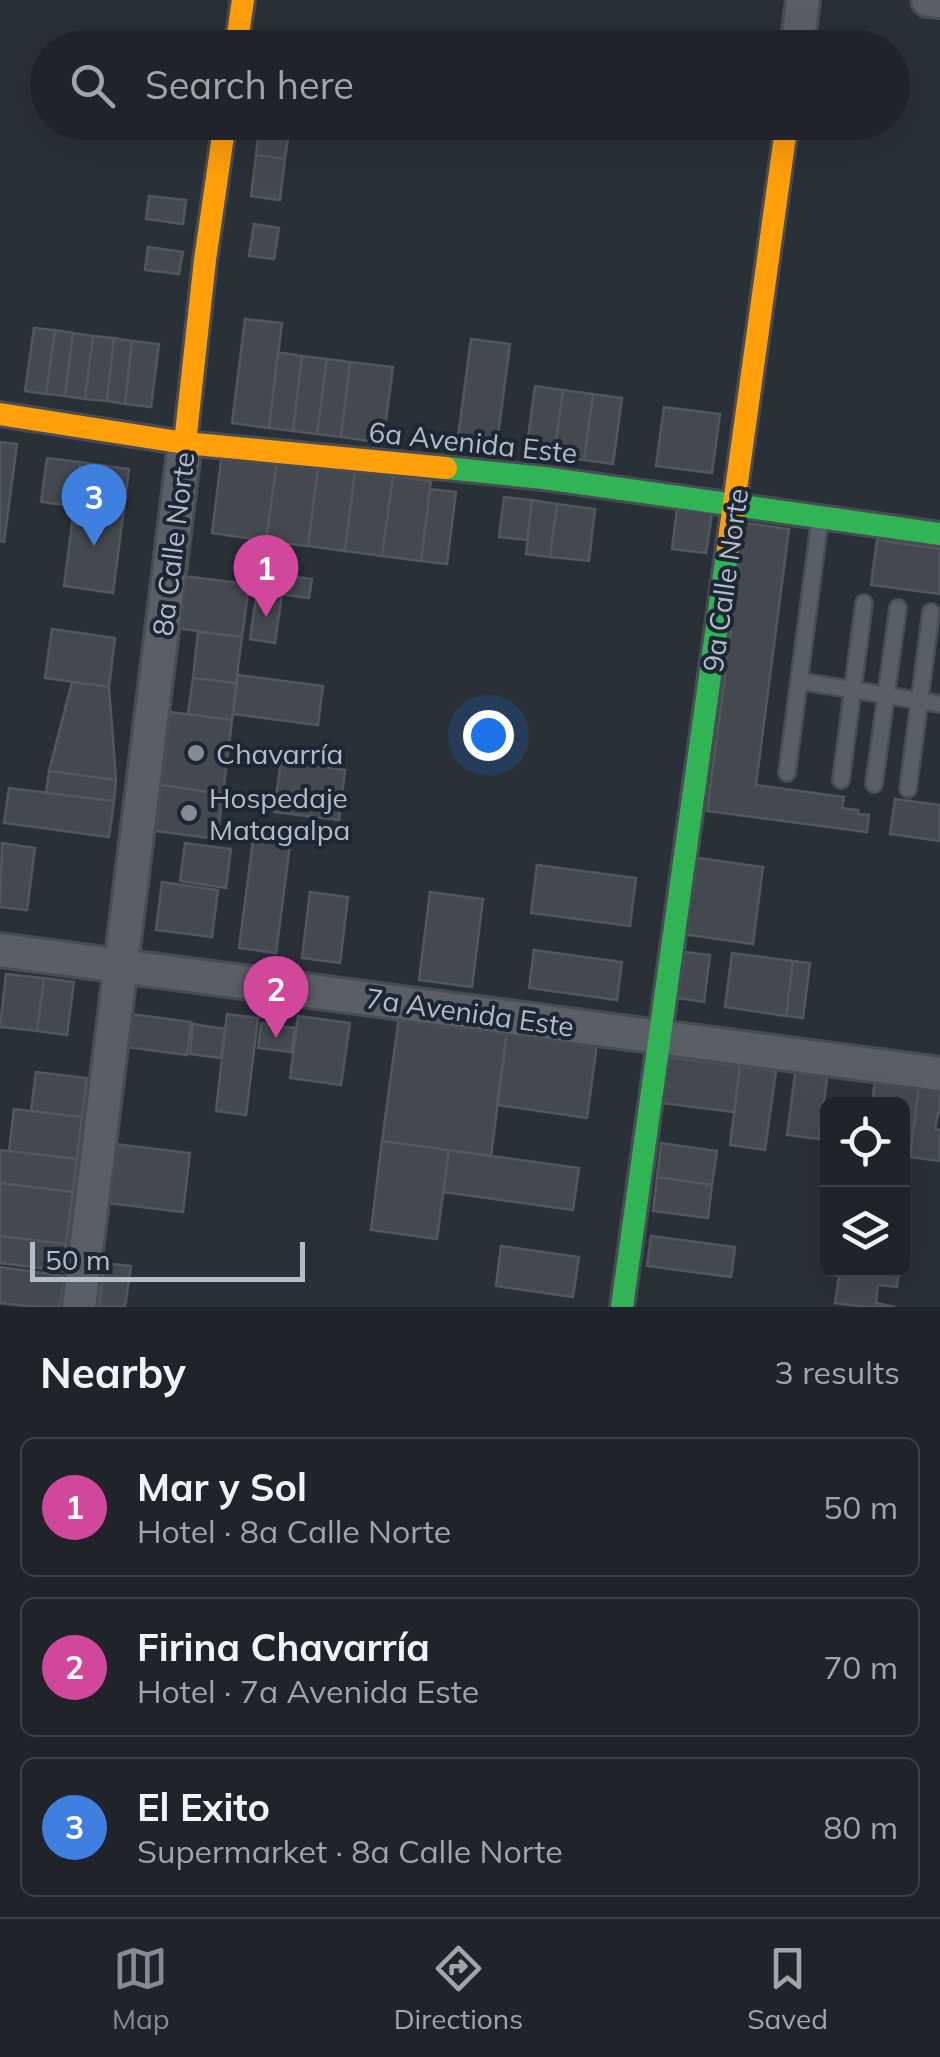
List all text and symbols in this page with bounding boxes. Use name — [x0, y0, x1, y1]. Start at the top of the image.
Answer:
search box — [30, 30, 910, 140]
icon: search — [65, 58, 120, 113]
text: Search here — [145, 61, 354, 109]
street label: 6a Avenida Este — [367, 414, 579, 470]
street label: 8a Calle Norte — [144, 450, 202, 638]
pin: 3 — [62, 464, 126, 546]
street label: 9a Calle Norte — [695, 486, 755, 674]
pin: 1 — [234, 534, 298, 617]
your location — [463, 710, 514, 761]
place label: Chavarría — [216, 736, 343, 771]
marker: Chavarría — [185, 742, 207, 764]
place label: Hospedaje Matagalpa — [209, 780, 350, 847]
marker: Hospedaje Matagalpa — [178, 802, 200, 824]
pin: 2 — [244, 956, 308, 1038]
street label: 7a Avenida Este — [364, 980, 576, 1044]
map controls — [820, 1097, 910, 1277]
button: locate — [820, 1097, 910, 1187]
button: layers — [820, 1187, 910, 1277]
scale bar — [30, 1237, 305, 1282]
text: 50 m — [45, 1242, 111, 1277]
text: Nearby — [40, 1346, 186, 1399]
text: 3 results — [775, 1352, 900, 1392]
text: Mar y Sol — [137, 1463, 307, 1511]
text: 1 — [65, 1487, 84, 1527]
text: 50 m — [823, 1487, 898, 1527]
text: Hotel · 8a Calle Norte — [137, 1511, 451, 1551]
text: Firina Chavarría — [137, 1623, 430, 1671]
text: 2 — [65, 1647, 84, 1687]
text: 70 m — [823, 1647, 898, 1687]
text: Hotel · 7a Avenida Este — [137, 1671, 479, 1711]
text: El Exito — [137, 1783, 270, 1831]
text: 3 — [65, 1807, 84, 1847]
text: 80 m — [823, 1807, 898, 1847]
text: Supermarket · 8a Calle Norte — [137, 1831, 563, 1871]
tab: Map — [112, 1941, 170, 2036]
tab: Directions — [394, 1941, 523, 2036]
tab: Saved — [747, 1941, 828, 2036]

